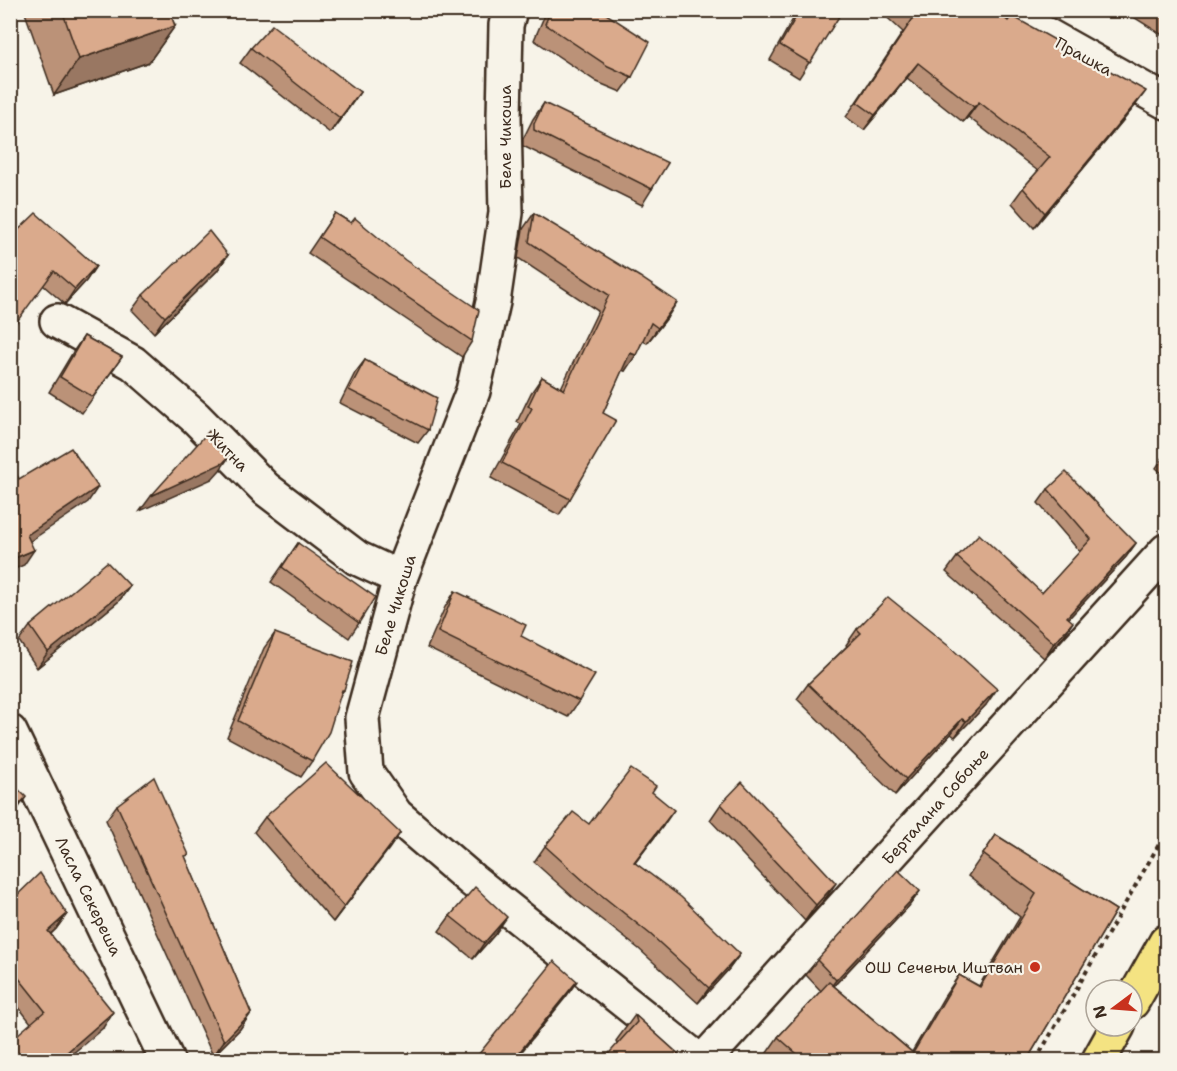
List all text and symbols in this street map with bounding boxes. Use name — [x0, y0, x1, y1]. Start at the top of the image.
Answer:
street label: Прашка — [1052, 32, 1116, 81]
street label: Беле Чикоша — [495, 85, 516, 189]
street label: Житна — [202, 425, 253, 476]
street label: Беле Чикоша — [370, 552, 421, 658]
street label: Берталана Собоње — [877, 744, 993, 869]
street label: Ласла Секереша — [51, 833, 127, 959]
place label: ОШ Сечењи Иштван — [865, 957, 1023, 978]
marker: ОШ Сечењи Иштван — [1028, 960, 1042, 974]
north arrow — [1084, 978, 1144, 1038]
text: N — [1088, 1003, 1112, 1021]

